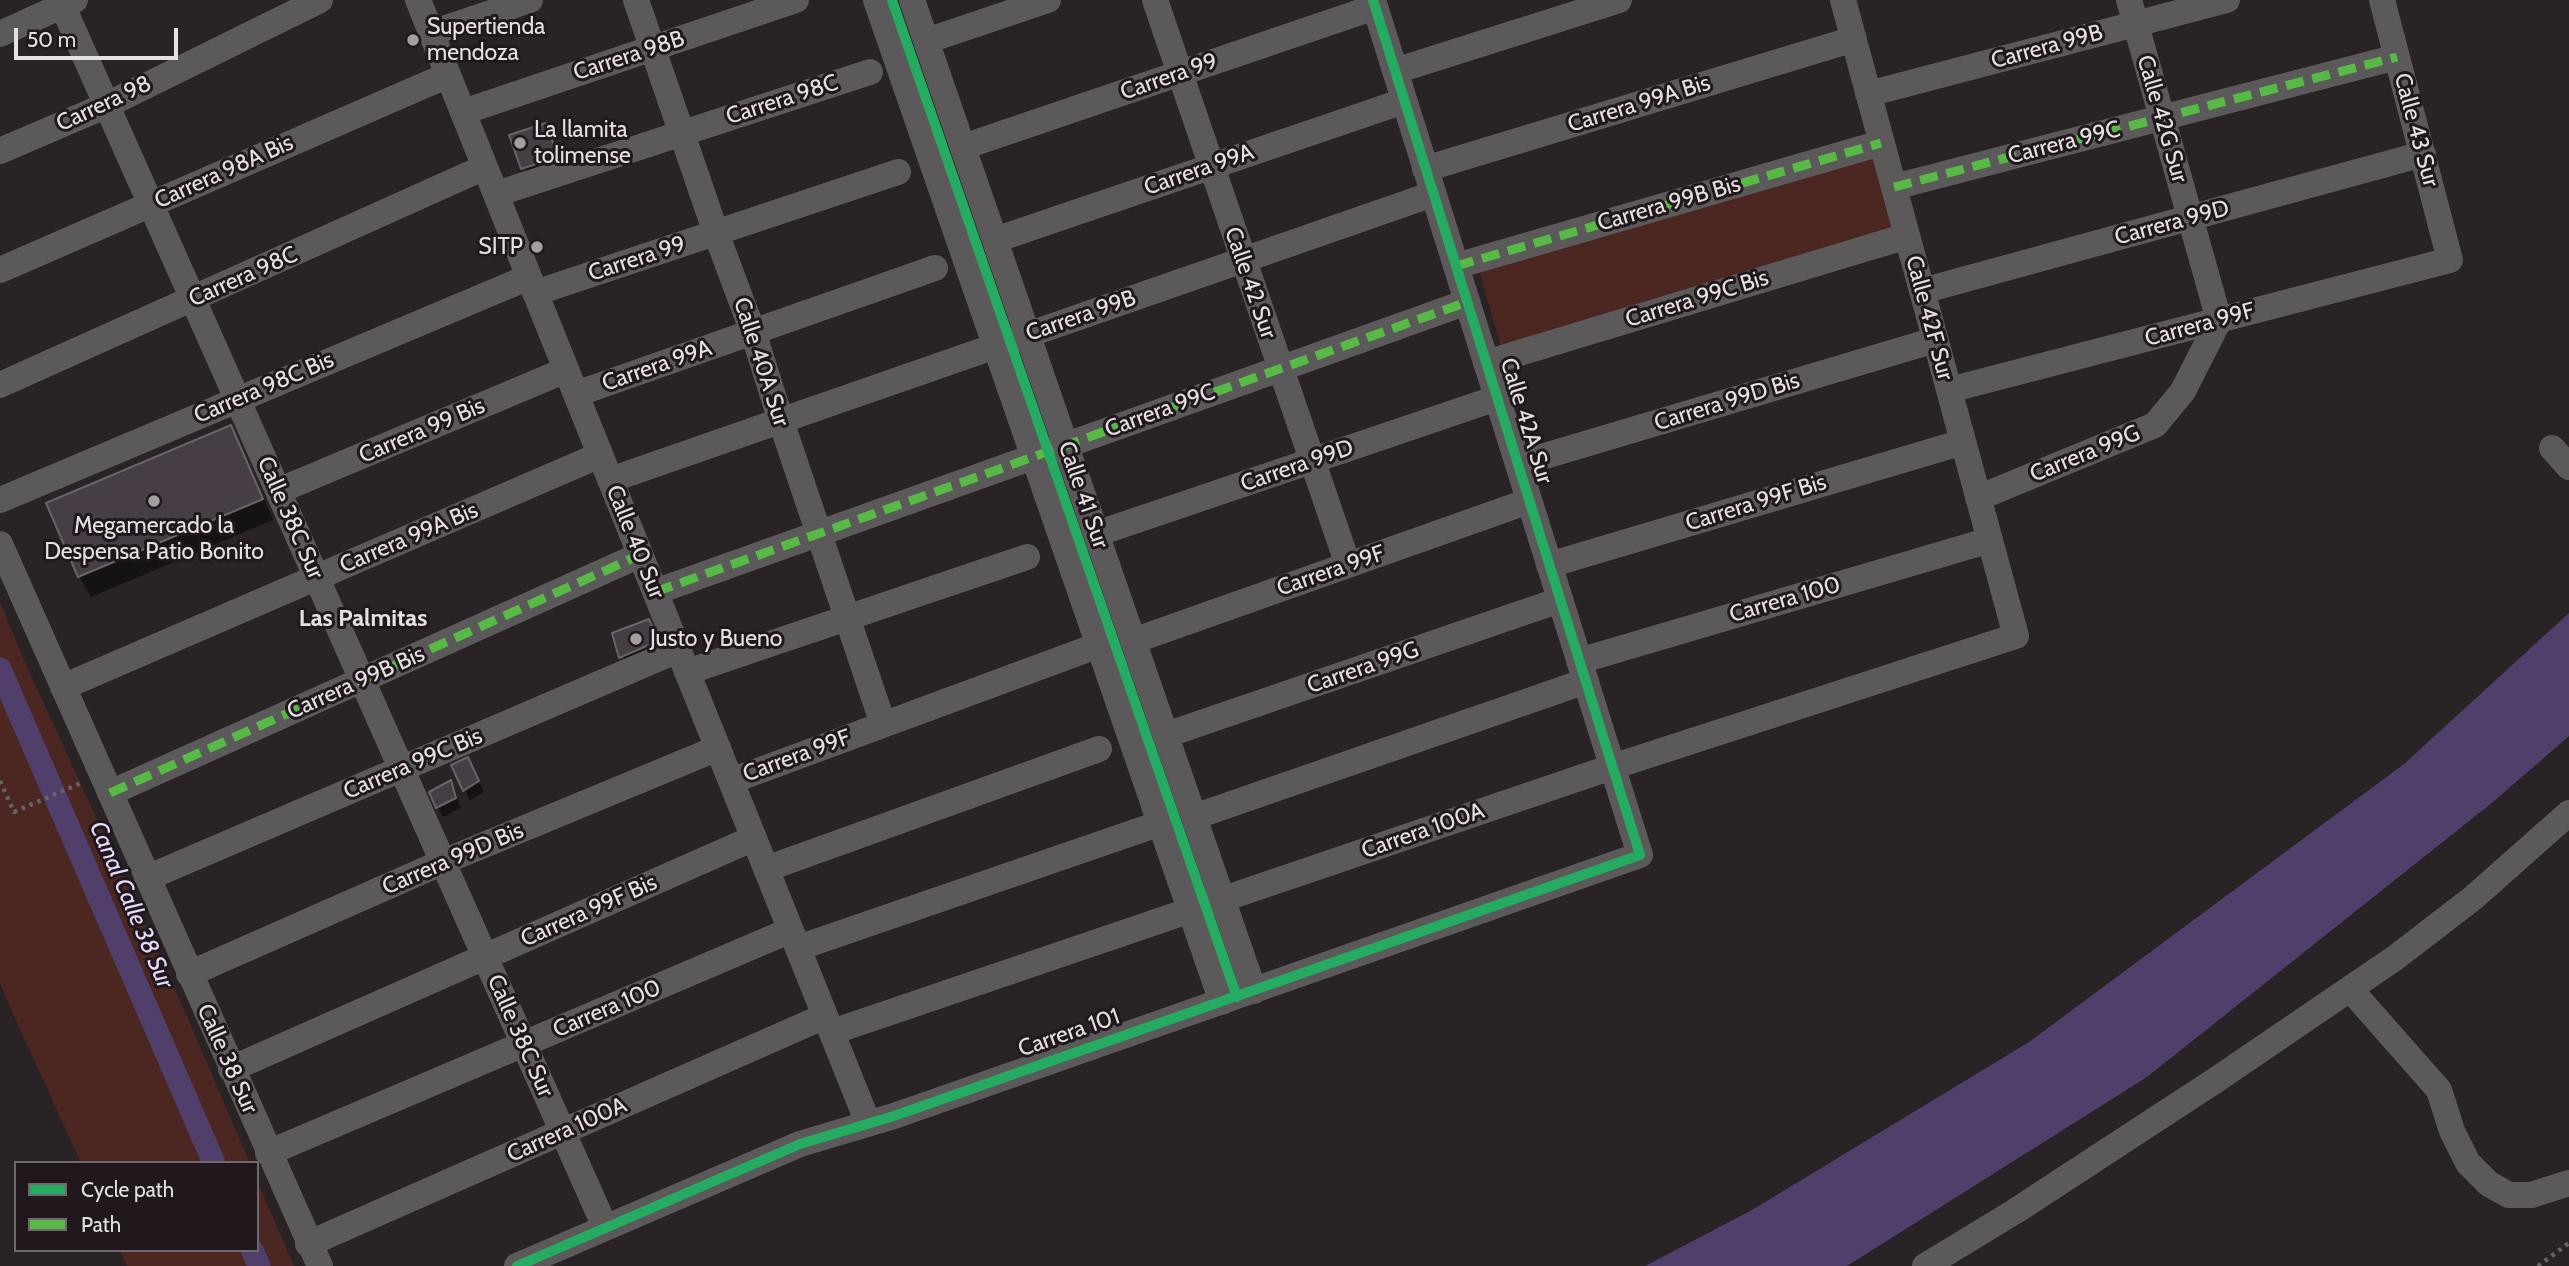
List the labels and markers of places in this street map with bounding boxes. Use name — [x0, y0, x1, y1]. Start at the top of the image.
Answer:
place label: Supertienda mendoza — [427, 13, 545, 67]
marker: Supertienda mendoza — [405, 32, 421, 48]
place label: La llamita tolimense — [534, 116, 631, 170]
marker: La llamita tolimense — [512, 135, 528, 151]
place label: SITP — [478, 233, 523, 261]
marker: SITP — [529, 239, 545, 255]
marker: Megamercado la Despensa Patio Bonito — [146, 493, 162, 509]
place label: Megamercado la Despensa Patio Bonito — [44, 512, 264, 566]
place label: Justo y Bueno — [650, 625, 782, 653]
marker: Justo y Bueno — [628, 631, 644, 647]

